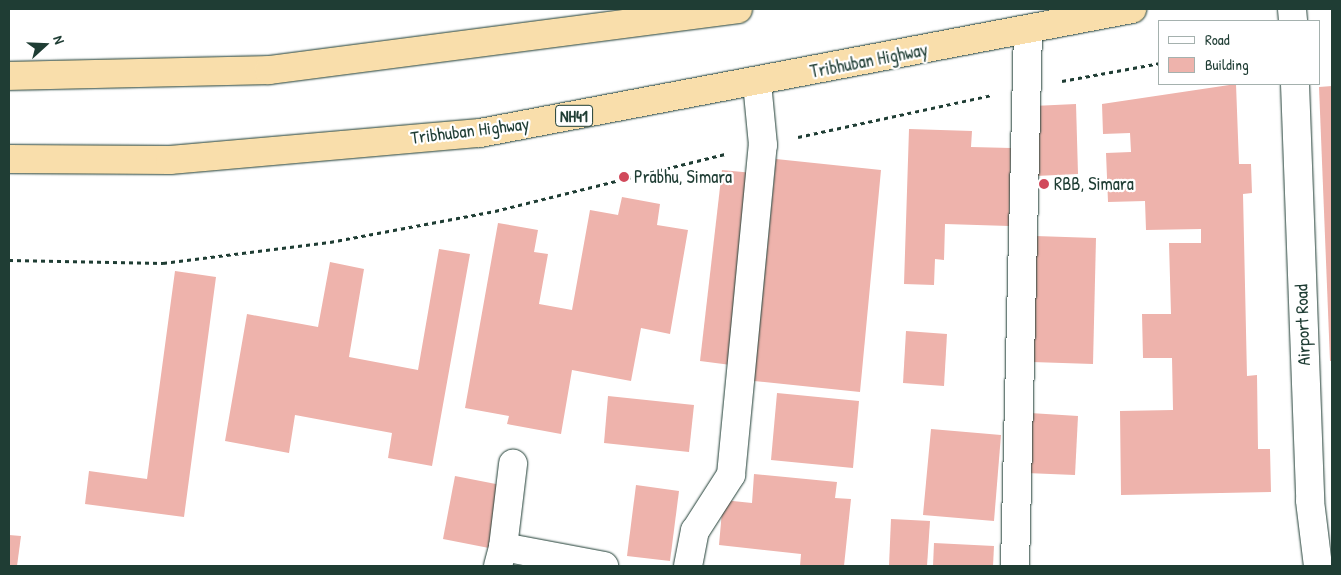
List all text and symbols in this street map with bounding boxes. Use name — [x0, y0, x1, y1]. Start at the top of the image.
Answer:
north arrow — [20, 20, 70, 70]
legend — [1158, 20, 1321, 85]
text: Road — [1205, 29, 1230, 50]
text: N — [49, 33, 70, 46]
street label: Tribhuban Highway — [808, 39, 930, 83]
text: Building — [1205, 54, 1249, 75]
road number: NH41 — [554, 102, 594, 130]
street label: Tribhuban Highway — [409, 113, 531, 149]
place label: Prabhu, Simara — [634, 166, 732, 188]
marker: Prabhu, Simara — [618, 171, 630, 183]
place label: RBB, Simara — [1054, 173, 1134, 195]
marker: RBB, Simara — [1038, 178, 1050, 190]
street label: Airport Road — [1291, 284, 1315, 366]

